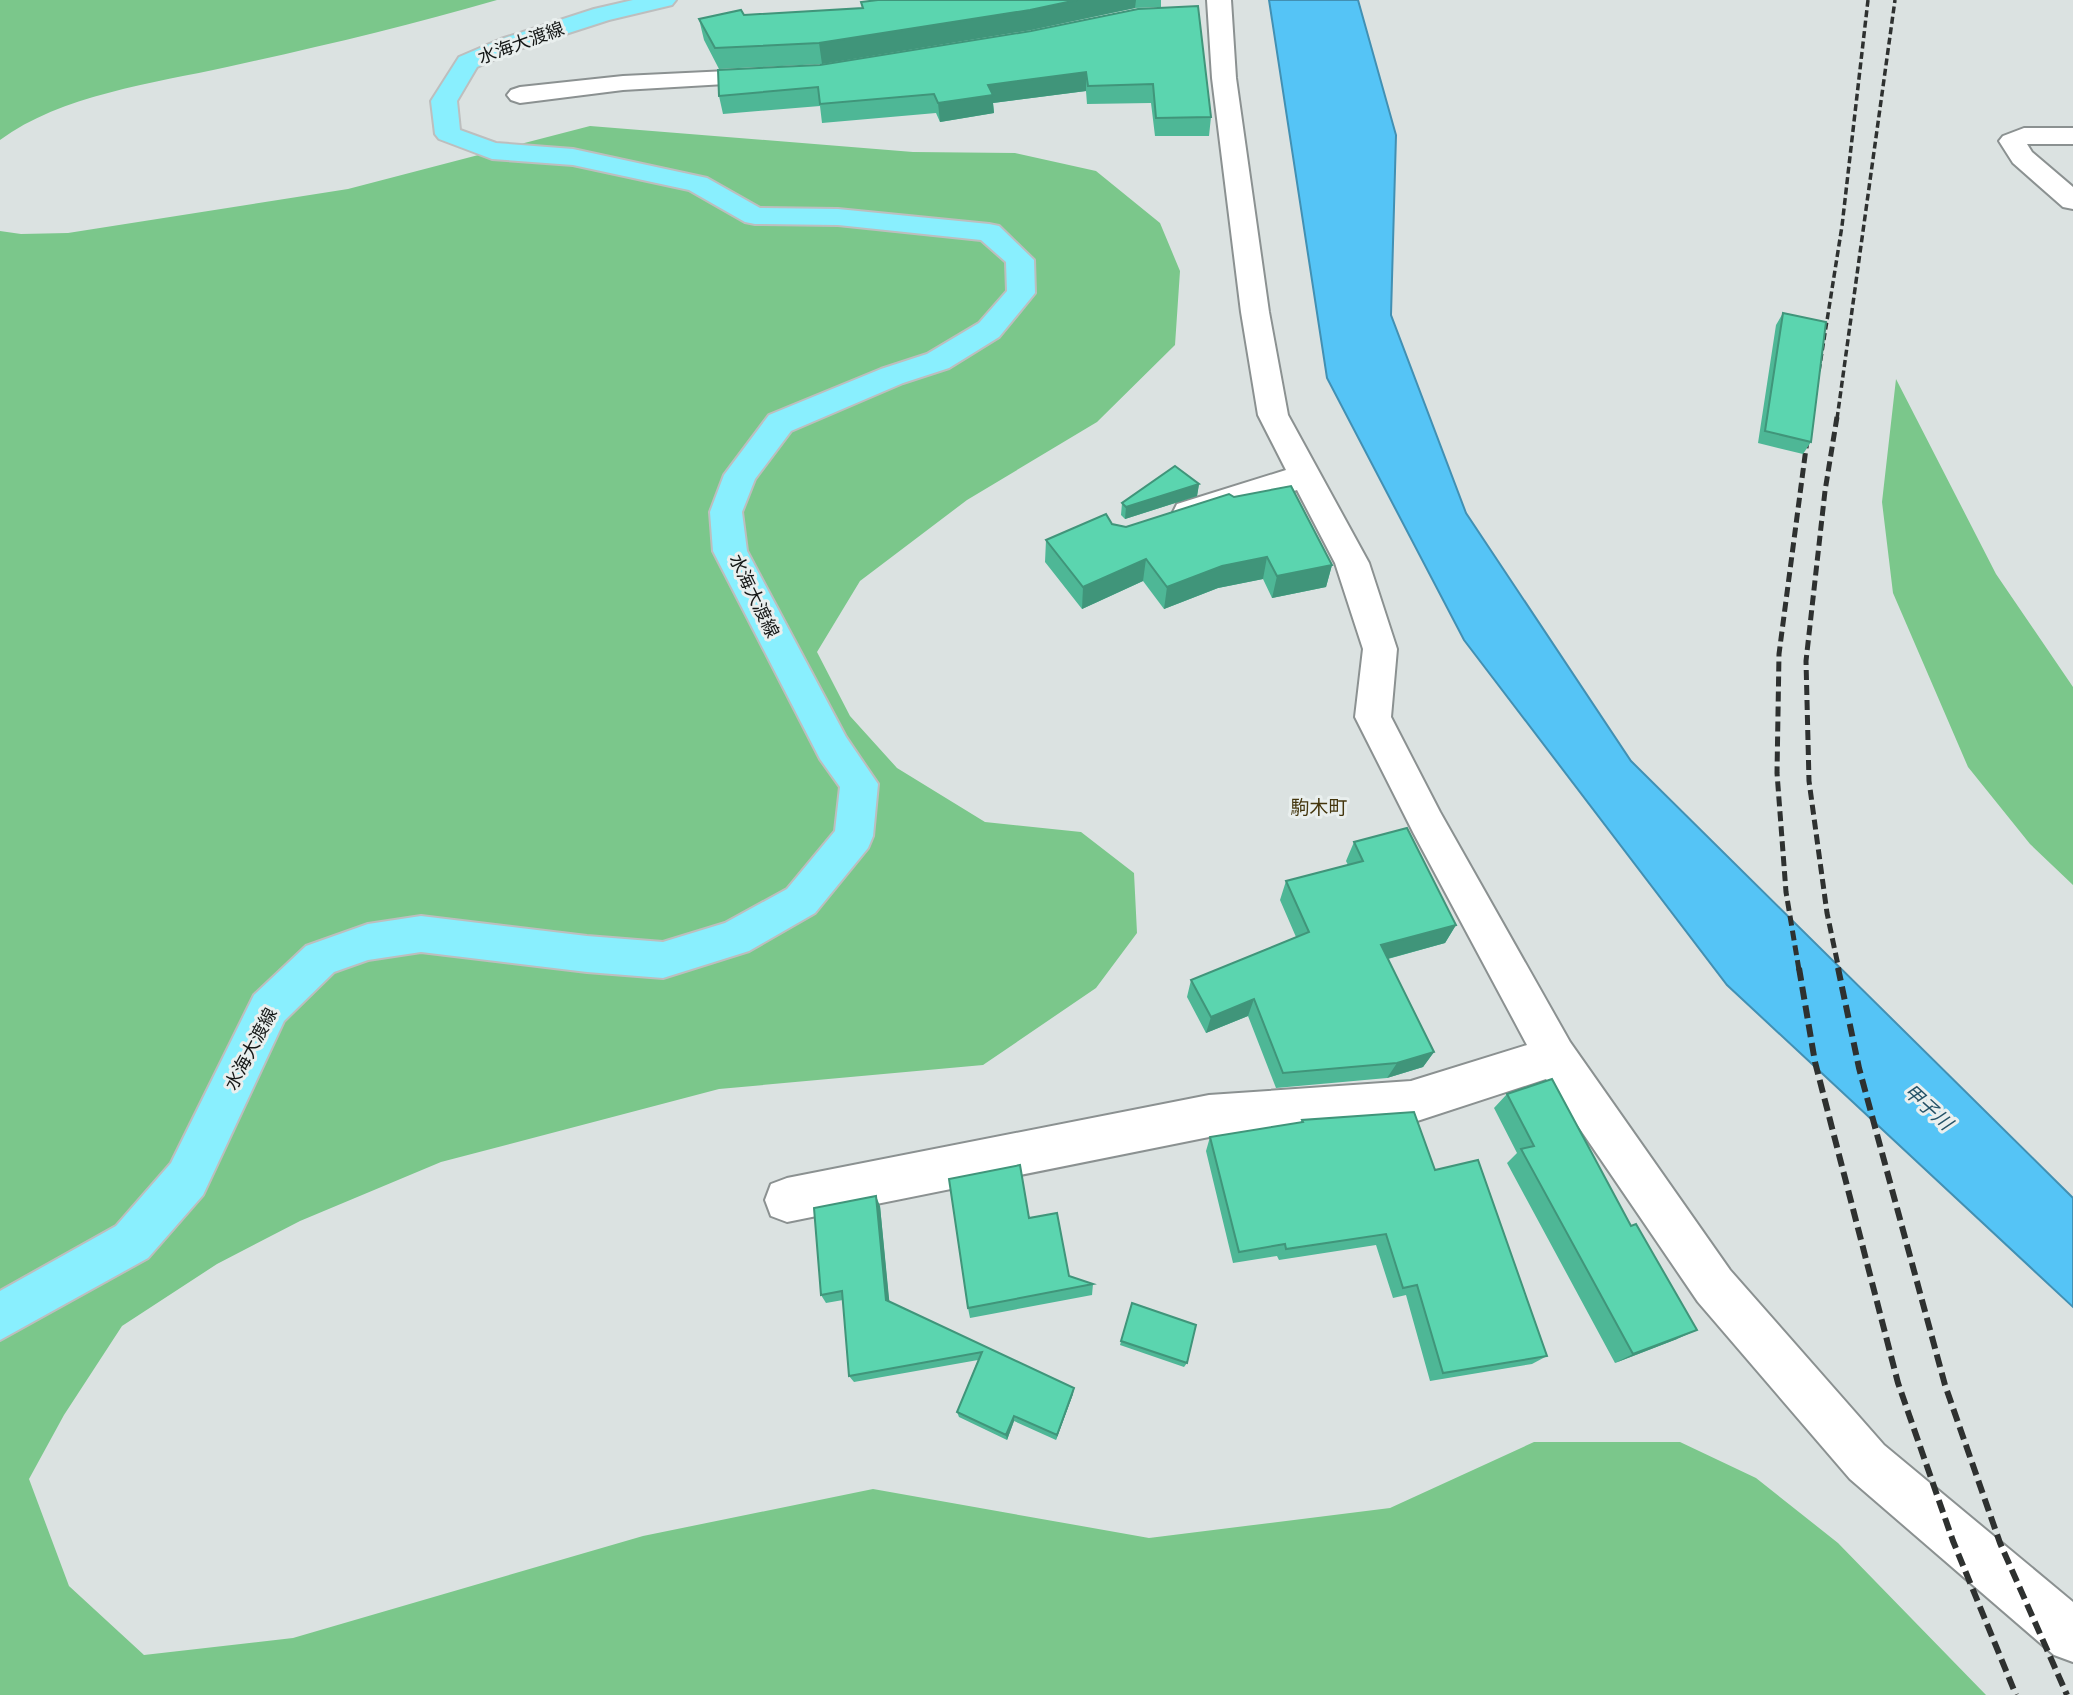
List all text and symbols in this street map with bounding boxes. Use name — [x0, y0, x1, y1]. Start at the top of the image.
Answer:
street label: 水海大渡線 — [475, 17, 567, 69]
street label: 水海大渡線 — [724, 551, 784, 641]
district label: 駒木町 — [1290, 796, 1348, 819]
street label: 水海大渡線 — [220, 1004, 282, 1094]
water label: 甲子川 — [1899, 1079, 1958, 1136]

